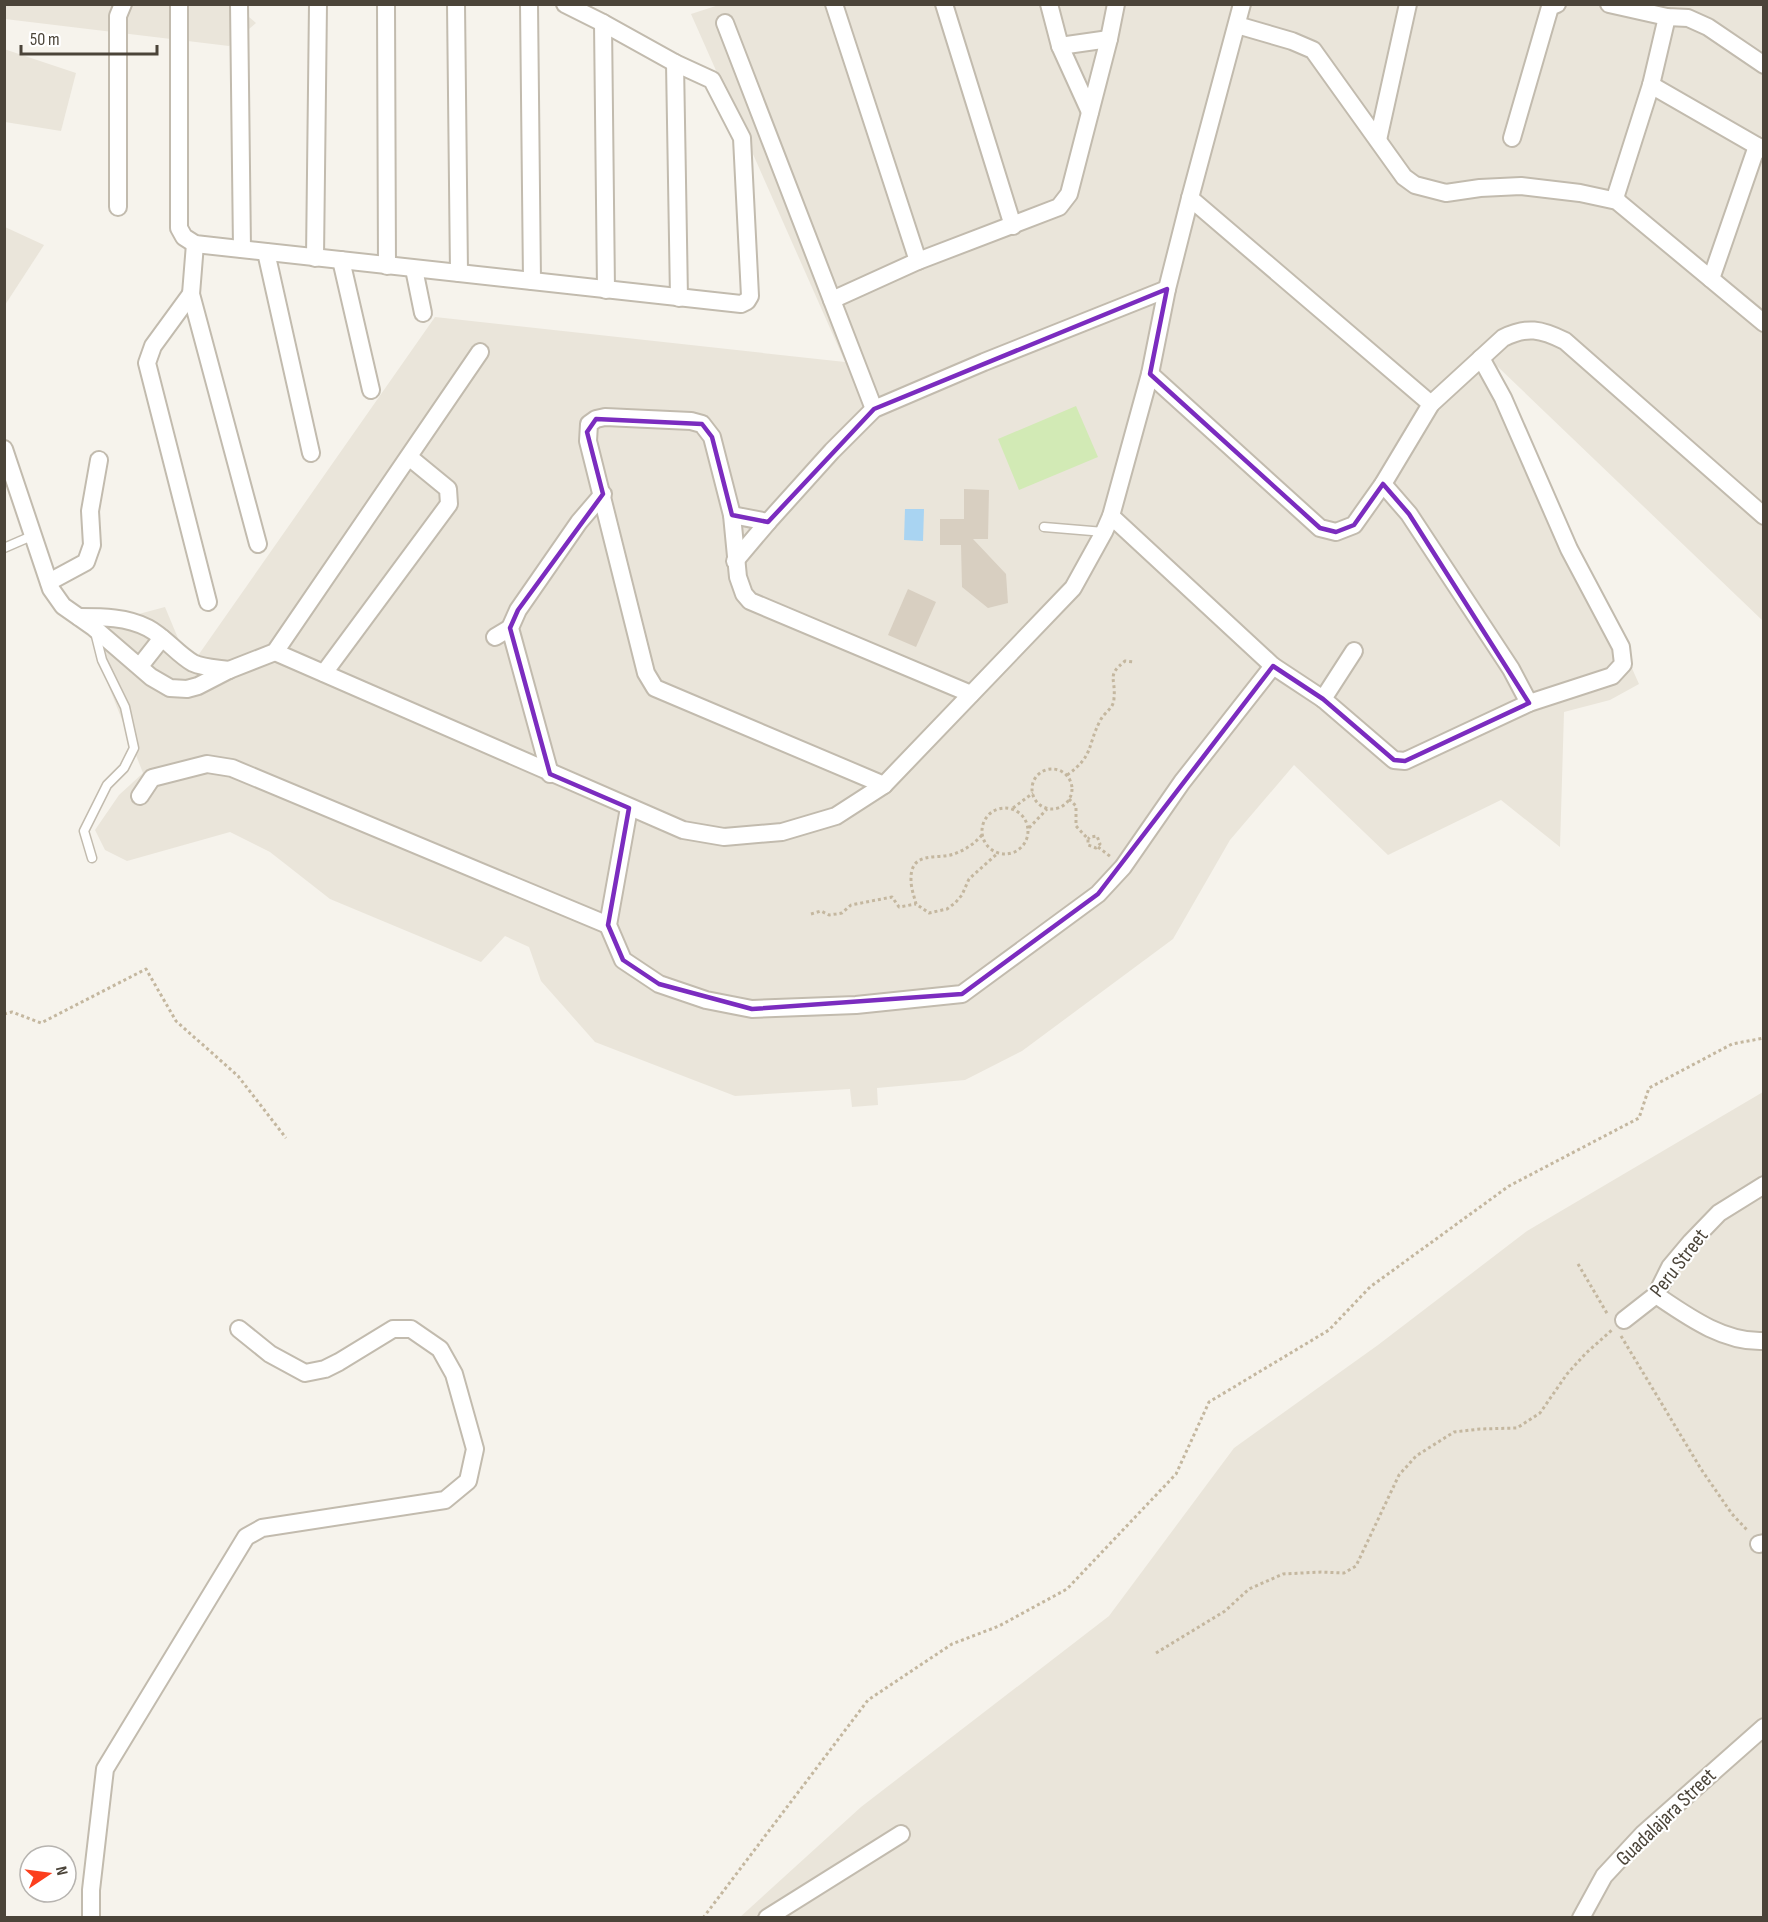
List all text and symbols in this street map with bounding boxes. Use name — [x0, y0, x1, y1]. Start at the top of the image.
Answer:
scale bar — [21, 18, 158, 56]
text: 50 m — [30, 29, 60, 50]
street label: Peru Street — [1645, 1224, 1713, 1302]
street label: Guadalajara Street — [1611, 1763, 1721, 1871]
north arrow — [18, 1844, 78, 1904]
text: N — [51, 1865, 71, 1877]

